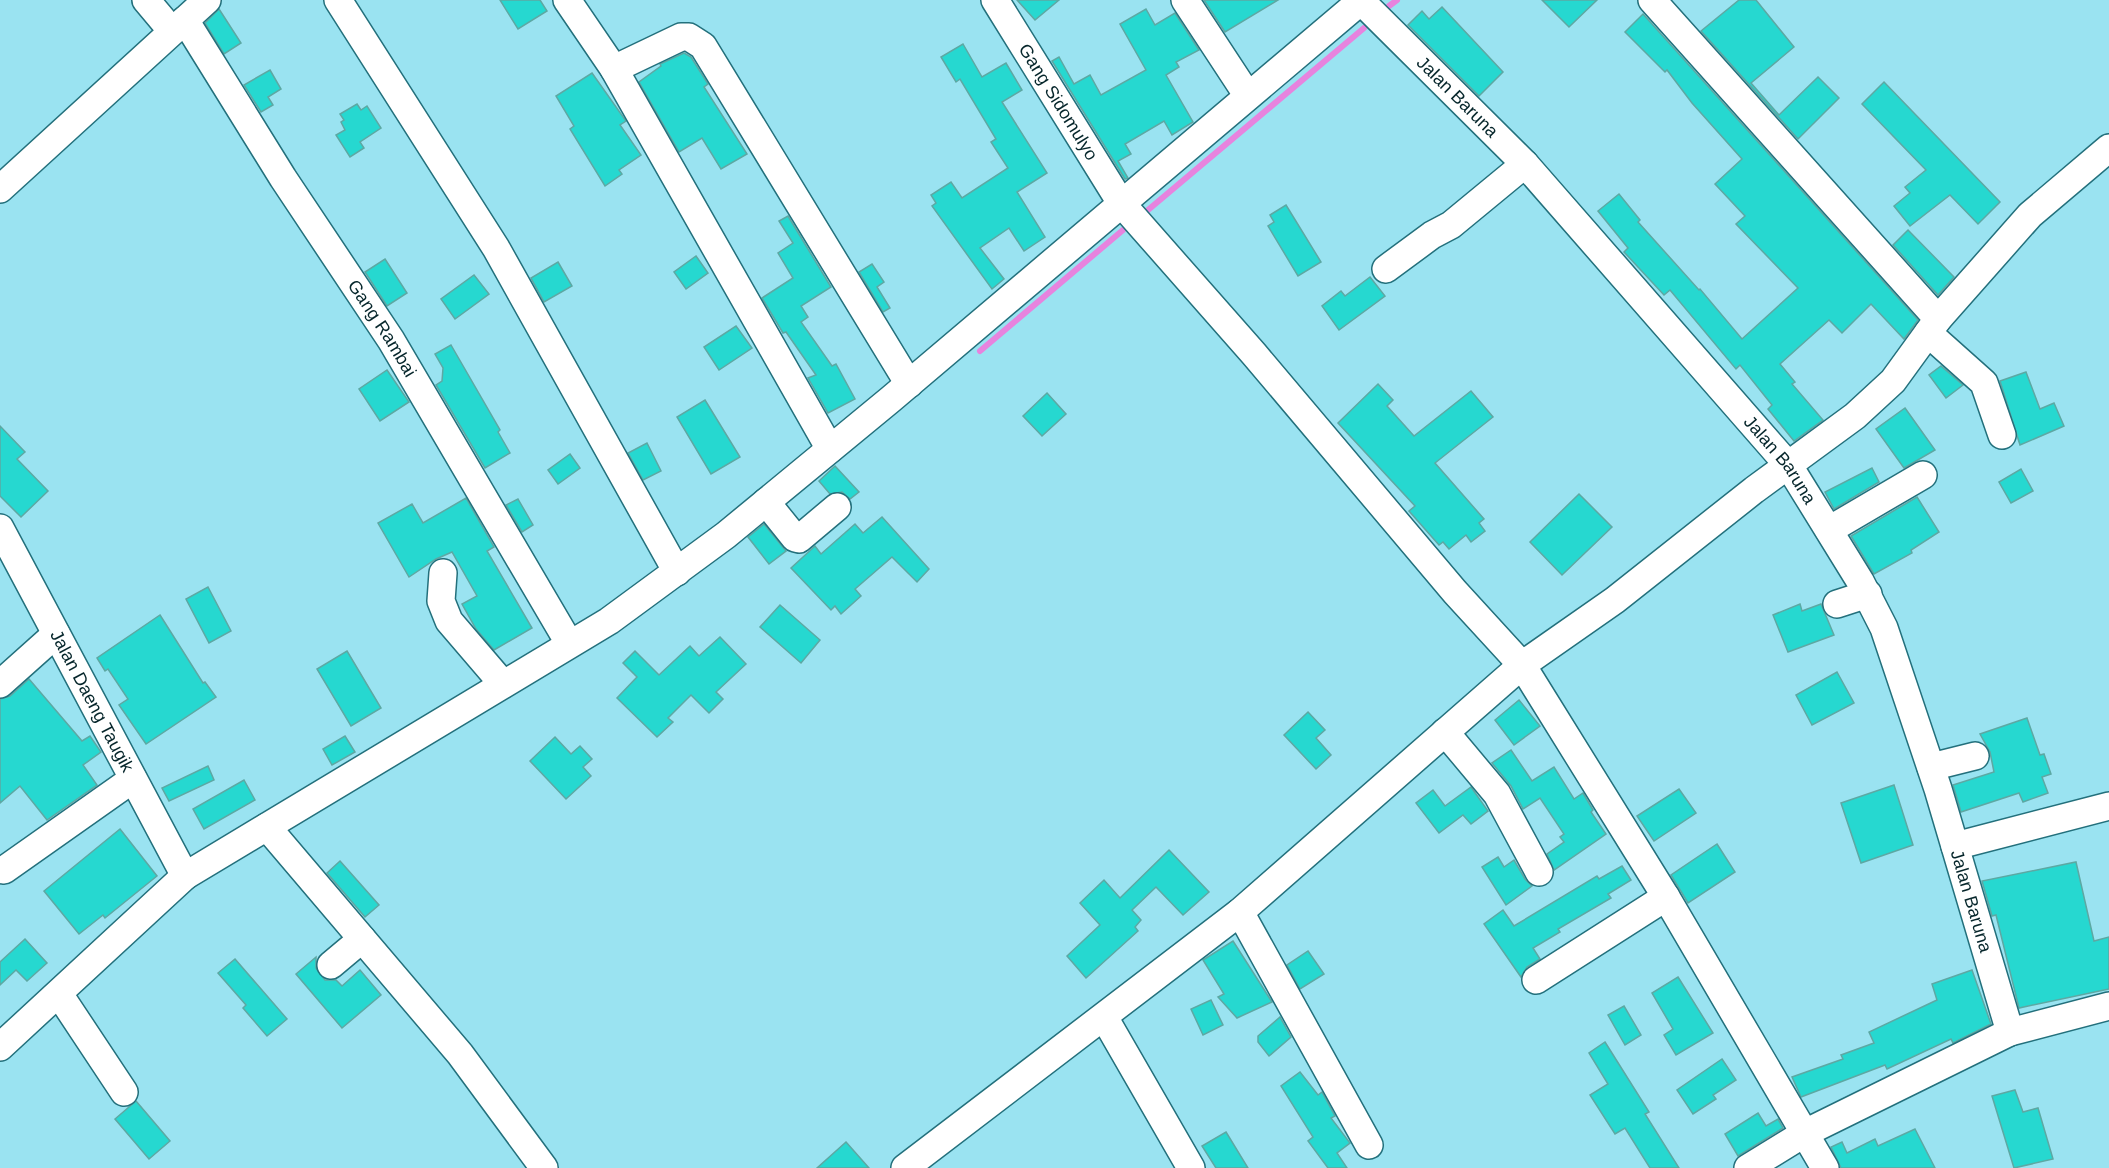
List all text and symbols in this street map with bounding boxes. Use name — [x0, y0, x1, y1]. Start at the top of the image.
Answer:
street label: Gang Sidomulyo — [1015, 40, 1102, 164]
street label: Jalan Baruna — [1413, 52, 1503, 142]
street label: Gang Rambai — [344, 276, 420, 380]
street label: Jalan Baruna — [1740, 412, 1820, 508]
street label: Jalan Daeng Taugik — [46, 627, 138, 776]
street label: Jalan Baruna — [1947, 847, 1996, 956]

